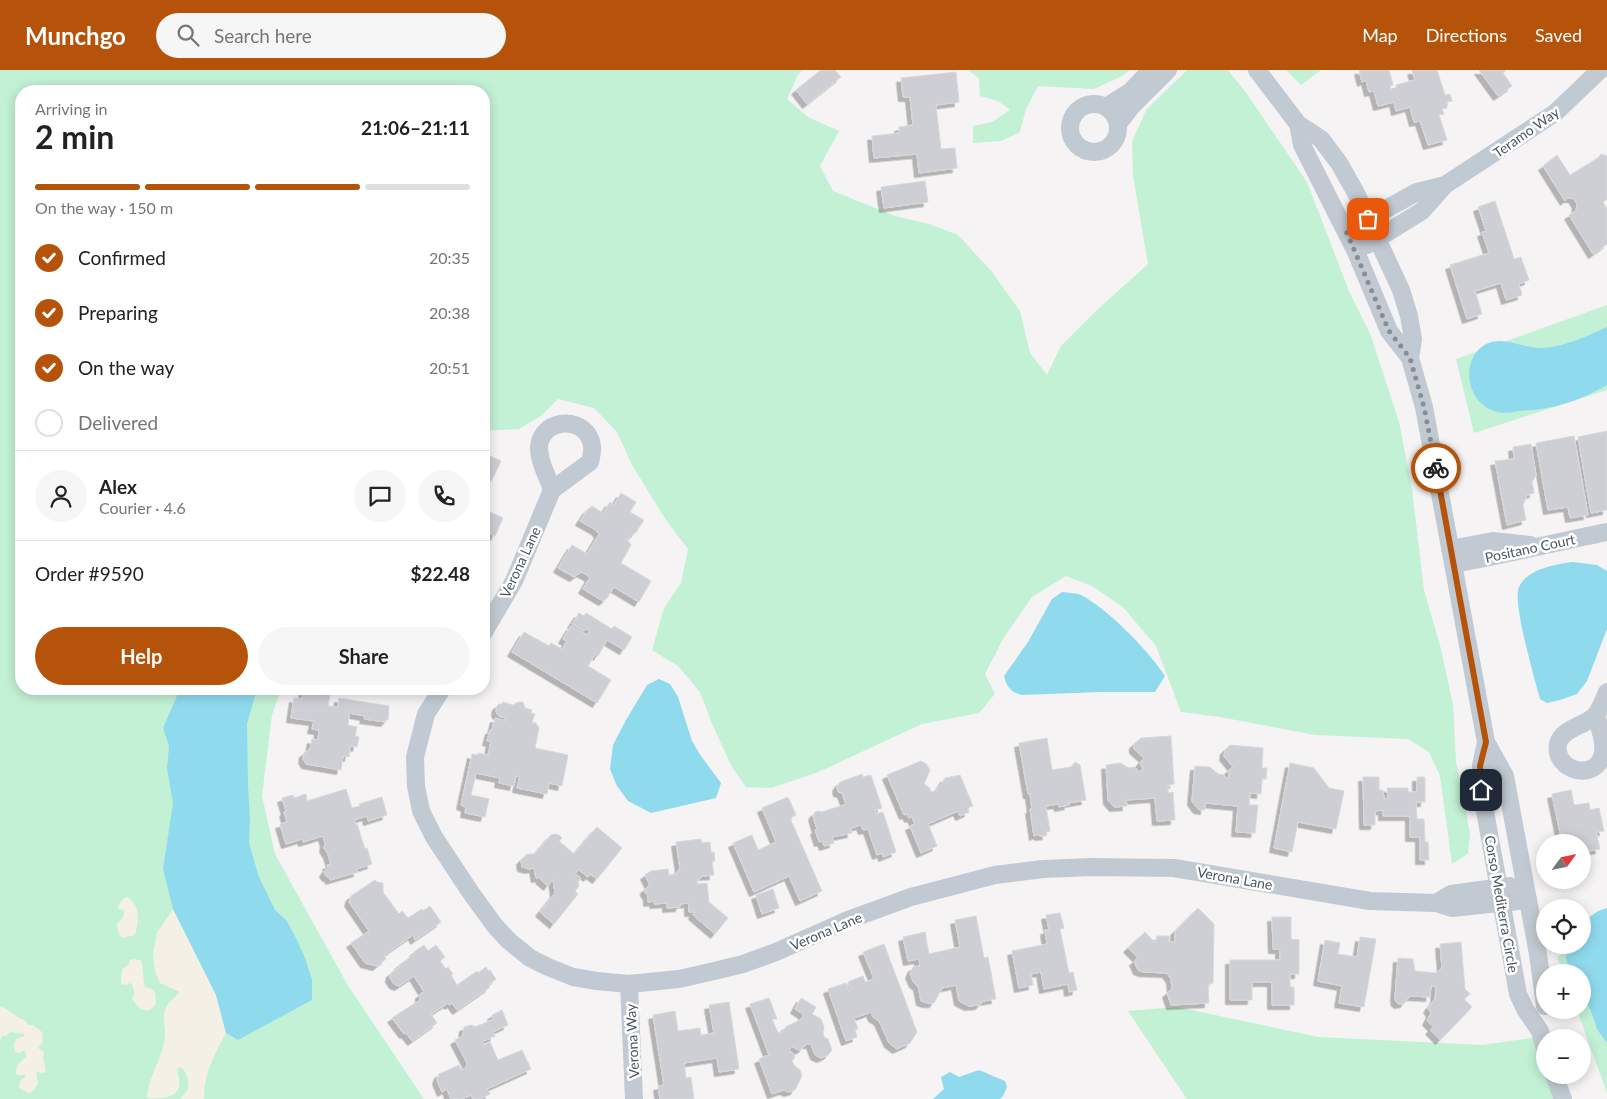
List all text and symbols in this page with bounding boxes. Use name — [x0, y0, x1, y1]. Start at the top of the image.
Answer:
search box — [156, 13, 506, 58]
text: Munchgo — [25, 21, 126, 50]
icon: search — [174, 21, 202, 49]
text: Search here — [214, 24, 312, 47]
text: Map — [1362, 24, 1398, 46]
text: Directions — [1426, 24, 1507, 46]
text: Saved — [1535, 24, 1582, 46]
text: Arriving in — [35, 99, 108, 118]
street label: Teramo Way — [1490, 103, 1563, 161]
text: 21:06–21:11 — [361, 116, 470, 139]
text: 2 min — [35, 117, 114, 156]
text: On the way · 150 m — [35, 198, 173, 217]
pin — [1347, 198, 1389, 240]
icon: bag — [1354, 205, 1382, 233]
icon: check — [35, 244, 63, 272]
text: Confirmed — [78, 246, 166, 269]
text: 20:35 — [429, 248, 470, 267]
icon: check — [35, 299, 63, 327]
text: Preparing — [78, 301, 158, 324]
text: 20:38 — [429, 303, 470, 322]
icon: check — [35, 354, 63, 382]
text: On the way — [78, 356, 174, 379]
text: 20:51 — [429, 358, 470, 377]
text: Delivered — [78, 411, 158, 434]
courier — [1411, 443, 1461, 493]
icon: bike — [1422, 454, 1450, 482]
button: person — [35, 470, 87, 522]
button: chat — [354, 470, 406, 522]
button: phone — [418, 470, 470, 522]
text: Alex — [99, 475, 137, 498]
text: Courier · 4.6 — [99, 498, 186, 517]
street label: Verona Lane — [496, 524, 544, 600]
street label: Positano Court — [1483, 530, 1577, 566]
text: Order #9590 — [35, 562, 144, 585]
text: $22.48 — [410, 562, 470, 585]
button: Help — [35, 627, 248, 685]
button: Share — [258, 627, 470, 685]
pin — [1460, 769, 1502, 811]
icon: home — [1467, 776, 1495, 804]
street label: Corso Mediterra Circle — [1482, 834, 1522, 974]
north arrow — [1536, 834, 1591, 889]
map controls — [1536, 834, 1591, 1084]
street label: Verona Lane — [1196, 863, 1274, 893]
button: locate — [1536, 899, 1591, 954]
street label: Verona Lane — [788, 908, 864, 954]
button: + — [1536, 964, 1591, 1019]
street label: Verona Way — [622, 1003, 642, 1079]
button: − — [1536, 1029, 1591, 1084]

